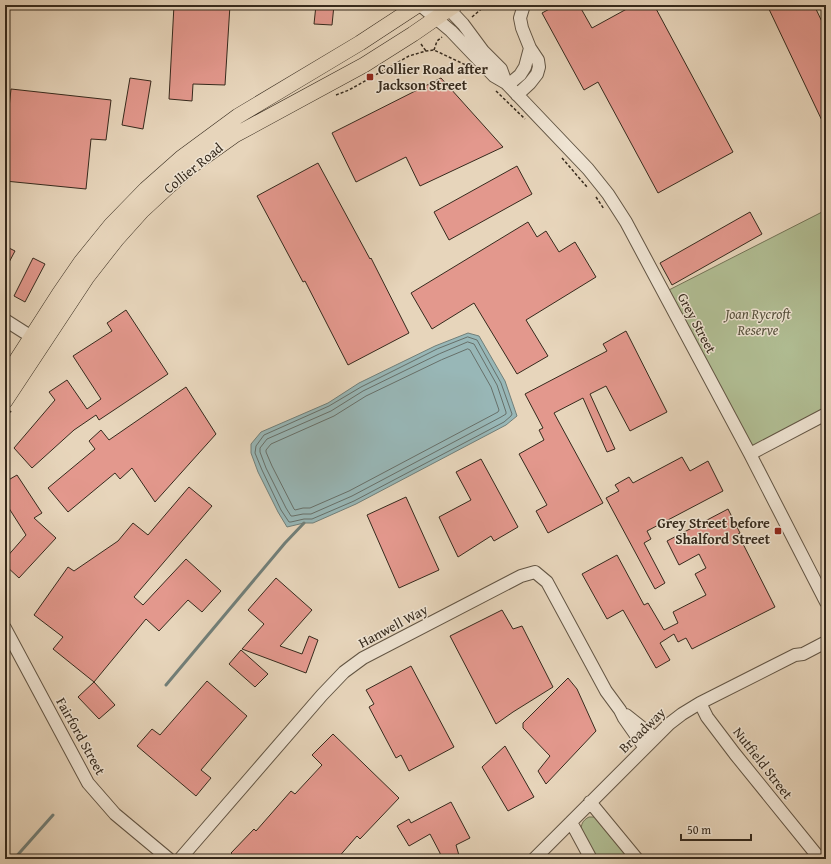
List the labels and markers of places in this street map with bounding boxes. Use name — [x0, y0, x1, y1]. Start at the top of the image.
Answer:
place label: Collier Road after Jackson Street — [376, 59, 488, 95]
marker: Collier Road after Jackson Street — [365, 72, 375, 82]
place label: Grey Street before Shalford Street — [657, 513, 771, 549]
marker: Grey Street before Shalford Street — [773, 526, 783, 536]

